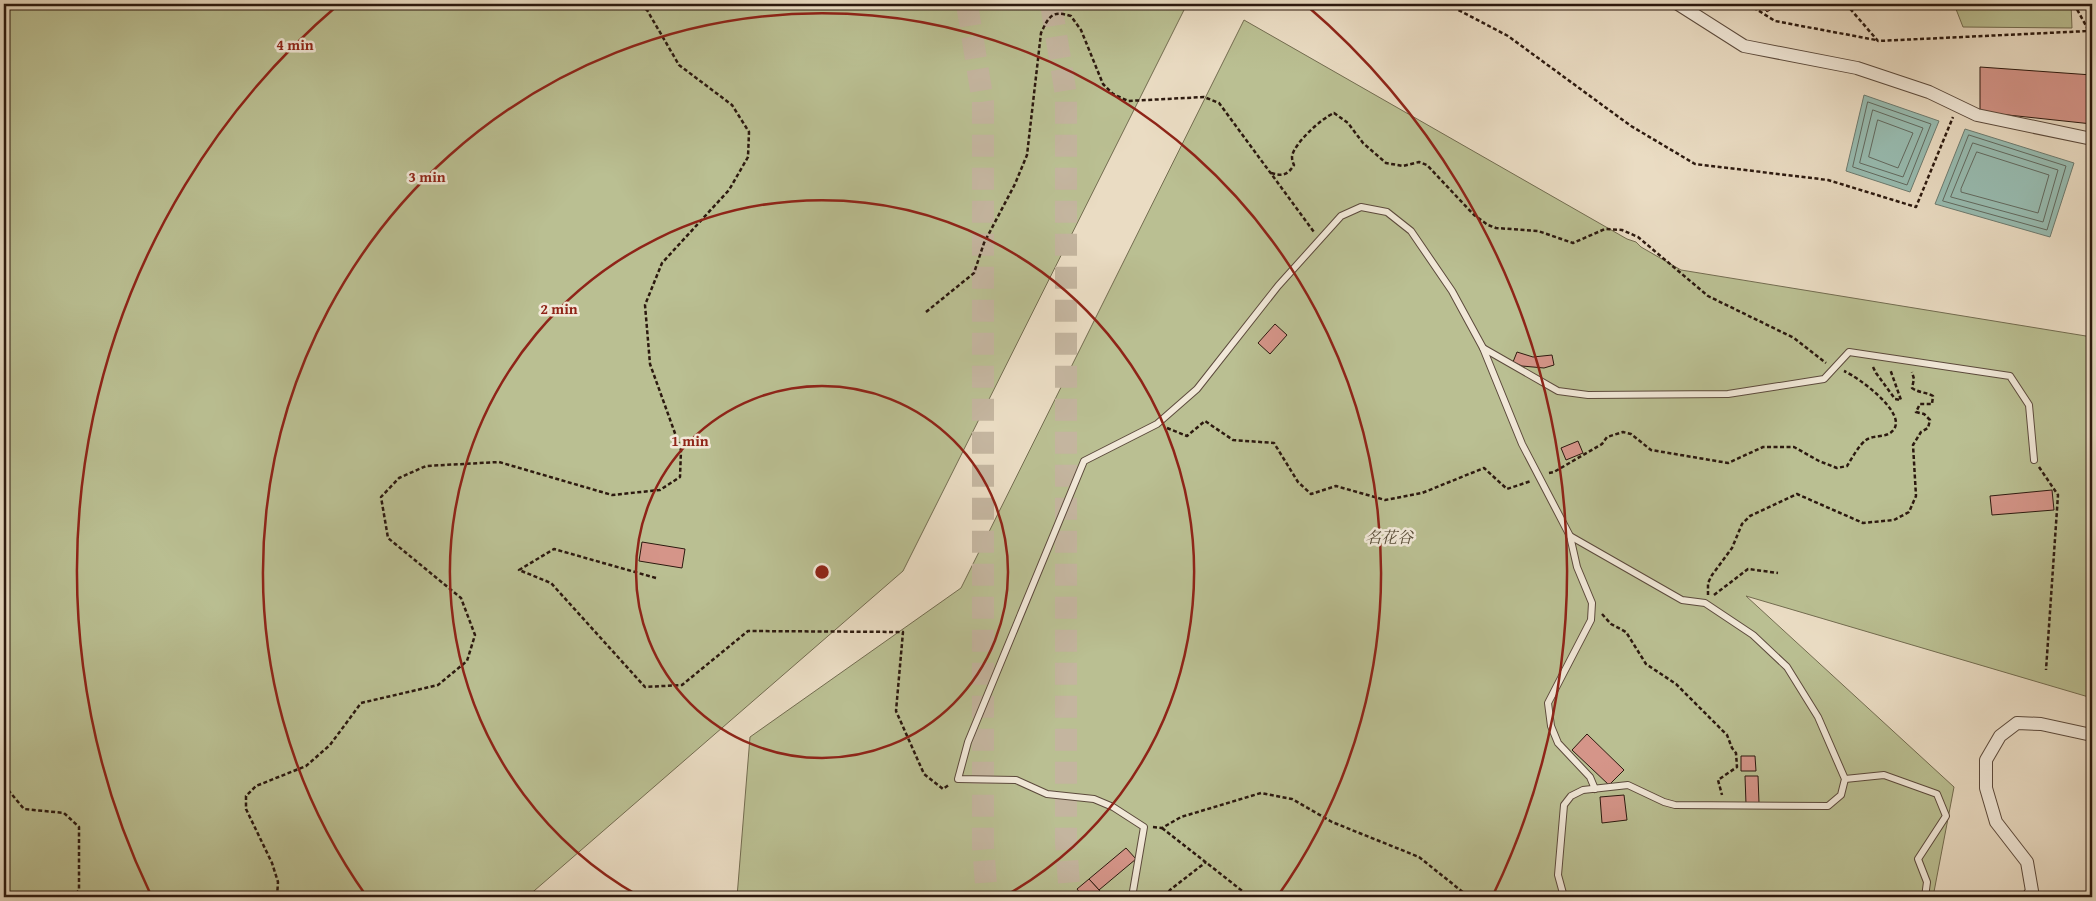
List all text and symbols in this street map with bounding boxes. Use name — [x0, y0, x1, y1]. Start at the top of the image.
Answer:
text: 4 min — [276, 34, 314, 55]
text: 3 min — [408, 166, 446, 187]
text: 2 min — [540, 298, 578, 319]
text: 1 min — [671, 430, 709, 451]
park label: 名花谷 — [1365, 525, 1414, 549]
centre of rings — [813, 563, 831, 581]

